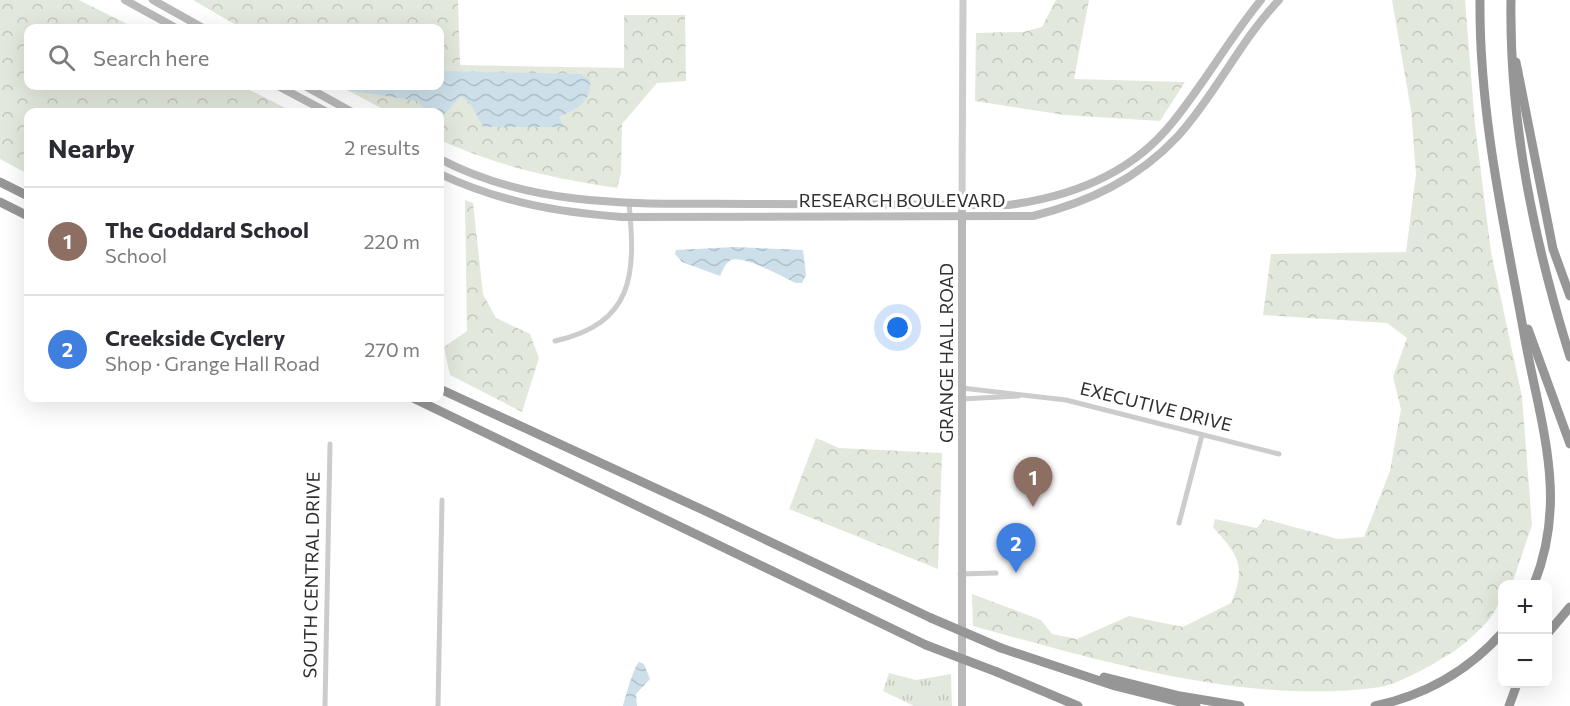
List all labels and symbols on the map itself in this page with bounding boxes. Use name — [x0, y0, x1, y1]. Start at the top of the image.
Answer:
street label: RESEARCH BOULEVARD — [799, 189, 1005, 211]
street label: GRANGE HALL ROAD — [935, 263, 957, 443]
your location — [883, 313, 912, 342]
street label: EXECUTIVE DRIVE — [1078, 377, 1234, 436]
pin: 1 — [1014, 458, 1052, 507]
street label: SOUTH CENTRAL DRIVE — [298, 471, 324, 678]
pin: 2 — [996, 524, 1036, 573]

